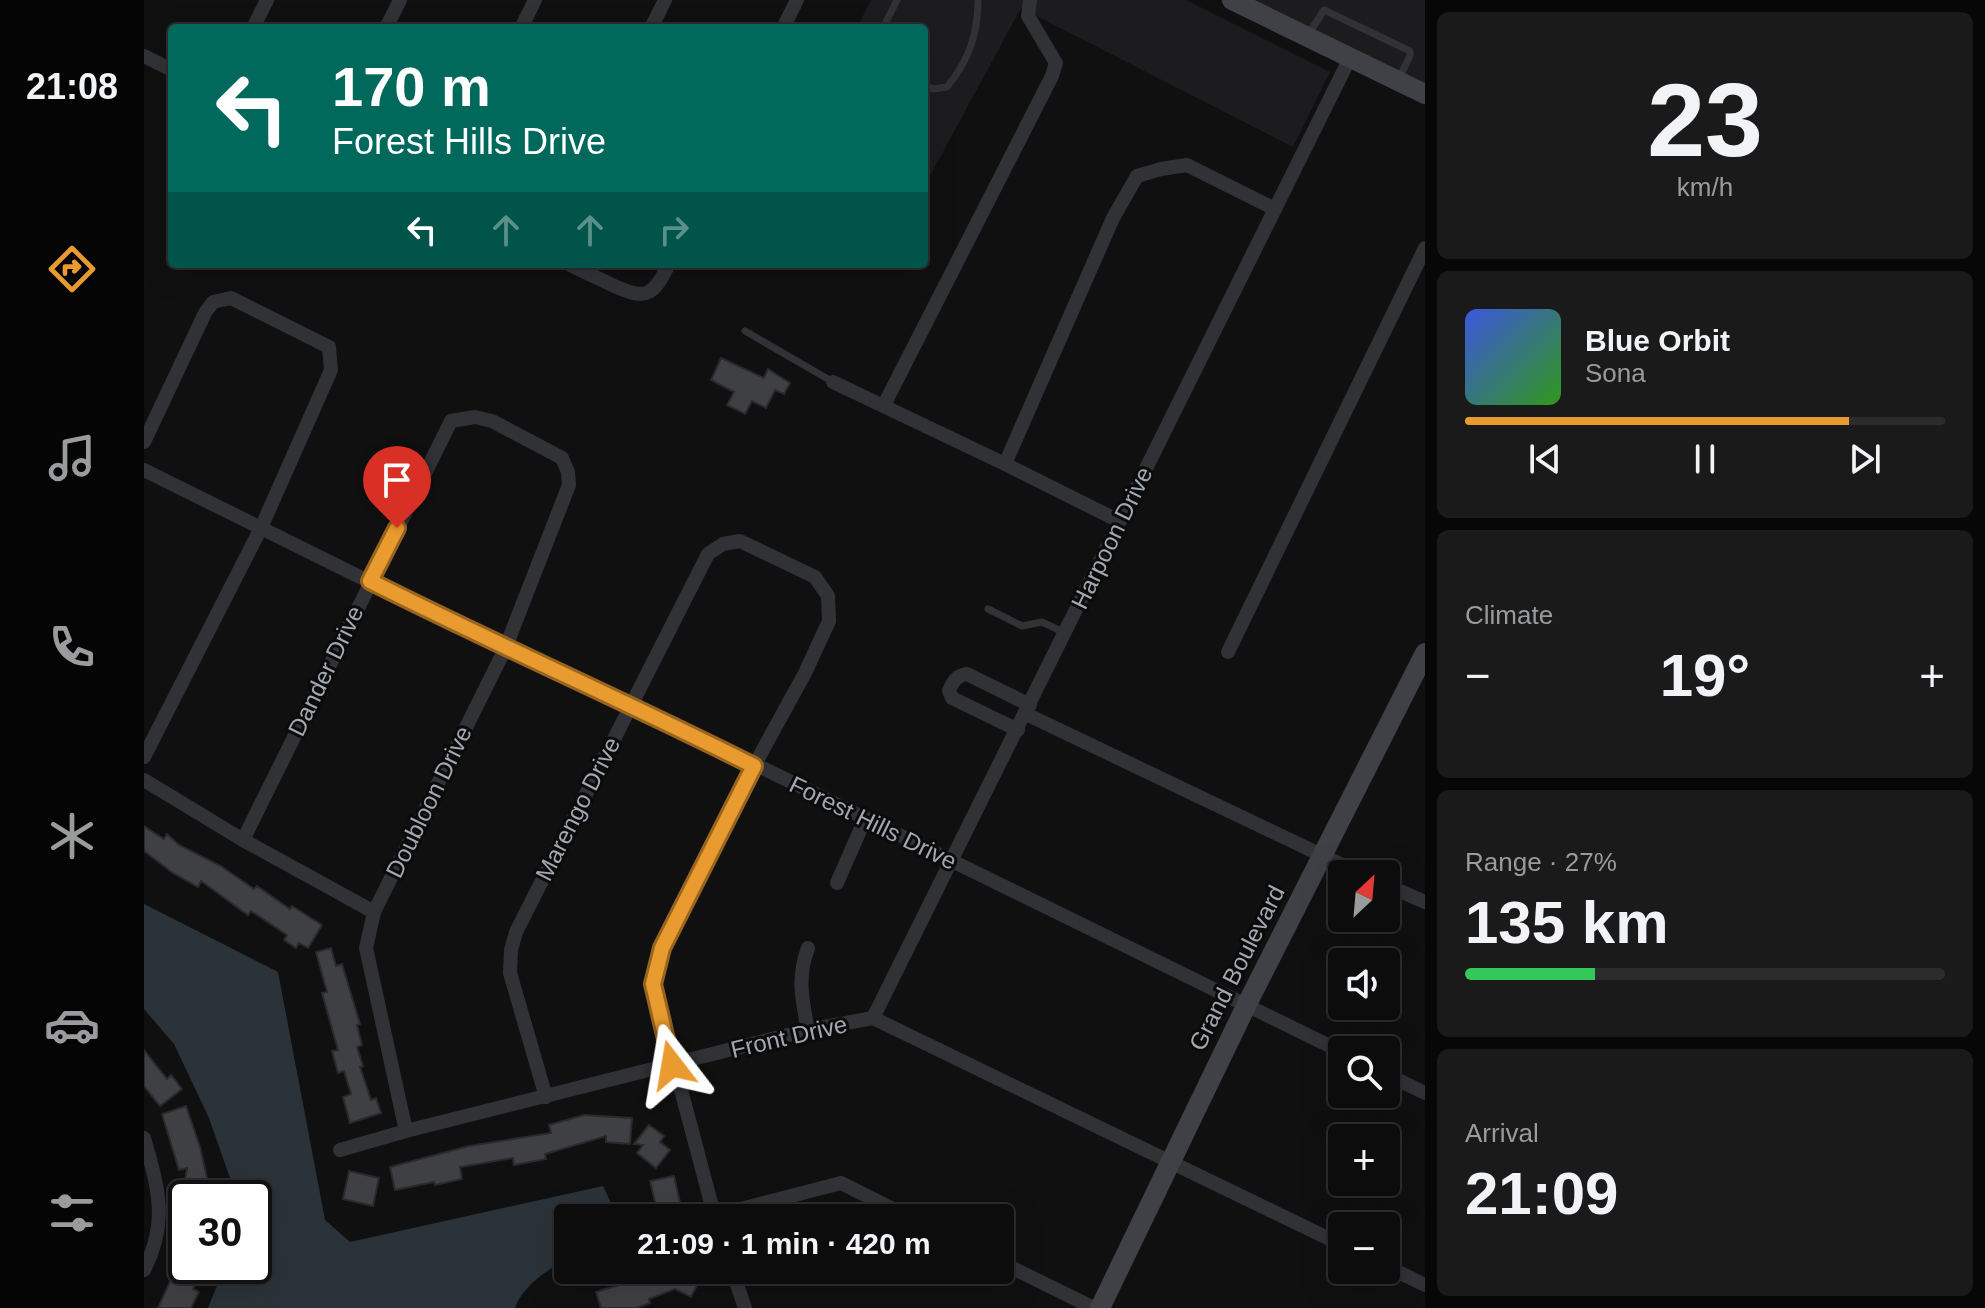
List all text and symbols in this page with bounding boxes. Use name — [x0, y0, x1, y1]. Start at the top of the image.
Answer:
text: 170 m — [332, 55, 491, 118]
icon: left — [200, 56, 304, 160]
text: 23 — [1647, 62, 1763, 178]
text: 21:08 — [26, 66, 118, 107]
text: Forest Hills Drive — [332, 121, 606, 162]
text: km/h — [1677, 172, 1733, 202]
icon: left — [400, 208, 444, 252]
icon: ahead — [484, 208, 528, 252]
icon: ahead — [568, 208, 612, 252]
icon: right — [652, 208, 696, 252]
icon: directions — [44, 241, 100, 297]
text: Blue Orbit — [1585, 324, 1730, 357]
text: Sona — [1585, 358, 1646, 388]
icon: music — [44, 430, 100, 486]
icon: previous — [1523, 437, 1567, 481]
icon: pause — [1683, 437, 1727, 481]
icon: next — [1843, 437, 1887, 481]
pin — [363, 446, 431, 528]
icon: arrive — [375, 458, 419, 502]
street label: Harpoon Drive — [1066, 462, 1158, 613]
text: Climate — [1465, 600, 1553, 630]
street label: Dander Drive — [282, 601, 369, 740]
icon: phone — [44, 619, 100, 675]
text: 19° — [1660, 642, 1750, 709]
text: − — [1465, 651, 1491, 700]
text: + — [1919, 651, 1945, 700]
street label: Doubloon Drive — [380, 722, 477, 882]
street label: Marengo Drive — [530, 733, 625, 885]
street label: Forest Hills Drive — [785, 770, 961, 875]
icon: climate — [44, 808, 100, 864]
text: Range · 27% — [1465, 847, 1617, 877]
north arrow — [1328, 860, 1400, 932]
map controls — [1328, 860, 1400, 1284]
street label: Grand Boulevard — [1183, 881, 1290, 1055]
text: 135 km — [1465, 889, 1669, 956]
button: sound — [1328, 948, 1400, 1020]
icon: car — [44, 997, 100, 1053]
street label: Front Drive — [728, 1010, 850, 1063]
position arrow — [630, 1023, 714, 1107]
button: search — [1328, 1036, 1400, 1108]
text: Arrival — [1465, 1118, 1539, 1148]
button: + — [1328, 1124, 1400, 1196]
text: 21:09 — [1465, 1160, 1618, 1227]
speed limit sign: 30 — [168, 1180, 272, 1284]
icon: filters — [44, 1185, 100, 1241]
button: − — [1328, 1212, 1400, 1284]
text: 21:09 · 1 min · 420 m — [637, 1227, 931, 1260]

